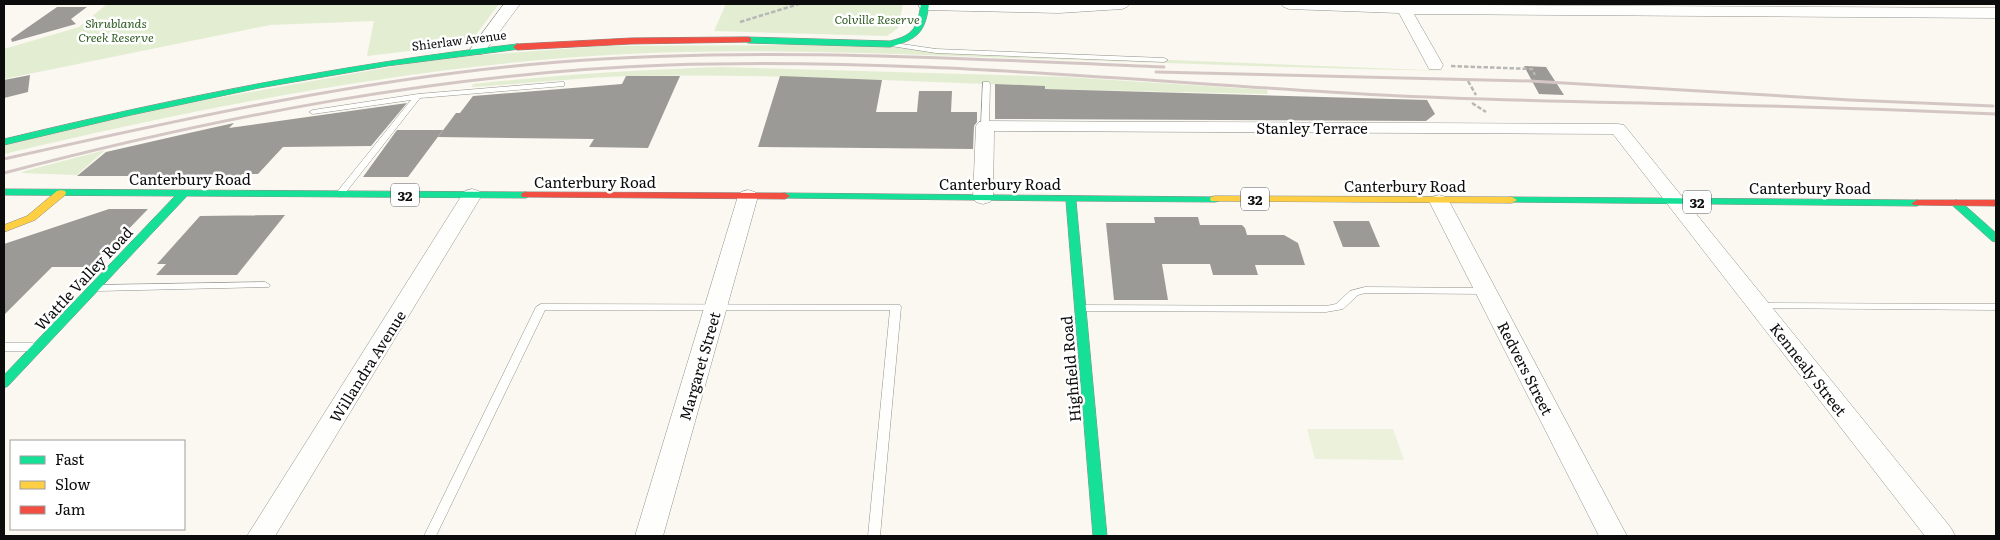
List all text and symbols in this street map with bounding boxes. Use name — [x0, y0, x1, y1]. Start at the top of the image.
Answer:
park label: Colville Reserve — [834, 10, 920, 28]
park label: Shrublands Creek Reserve — [78, 14, 154, 46]
street label: Shierlaw Avenue — [410, 25, 508, 55]
street label: Stanley Terrace — [1256, 116, 1368, 139]
street label: Canterbury Road — [129, 167, 251, 190]
street label: Canterbury Road — [534, 170, 656, 193]
street label: Canterbury Road — [939, 172, 1061, 195]
street label: Canterbury Road — [1344, 174, 1466, 197]
street label: Canterbury Road — [1749, 176, 1871, 199]
road number: 32 — [391, 184, 419, 206]
road number: 32 — [1241, 188, 1269, 210]
road number: 32 — [1683, 190, 1711, 213]
street label: Wattle Valley Road — [28, 221, 138, 335]
street label: Willandra Avenue — [323, 305, 411, 427]
street label: Margaret Street — [672, 309, 726, 423]
street label: Highfield Road — [1054, 315, 1086, 423]
street label: Redvers Street — [1492, 317, 1560, 419]
street label: Kennealy Street — [1765, 317, 1853, 421]
legend — [10, 440, 185, 530]
text: Fast — [55, 447, 84, 470]
text: Slow — [55, 472, 90, 495]
text: Jam — [55, 497, 86, 520]

